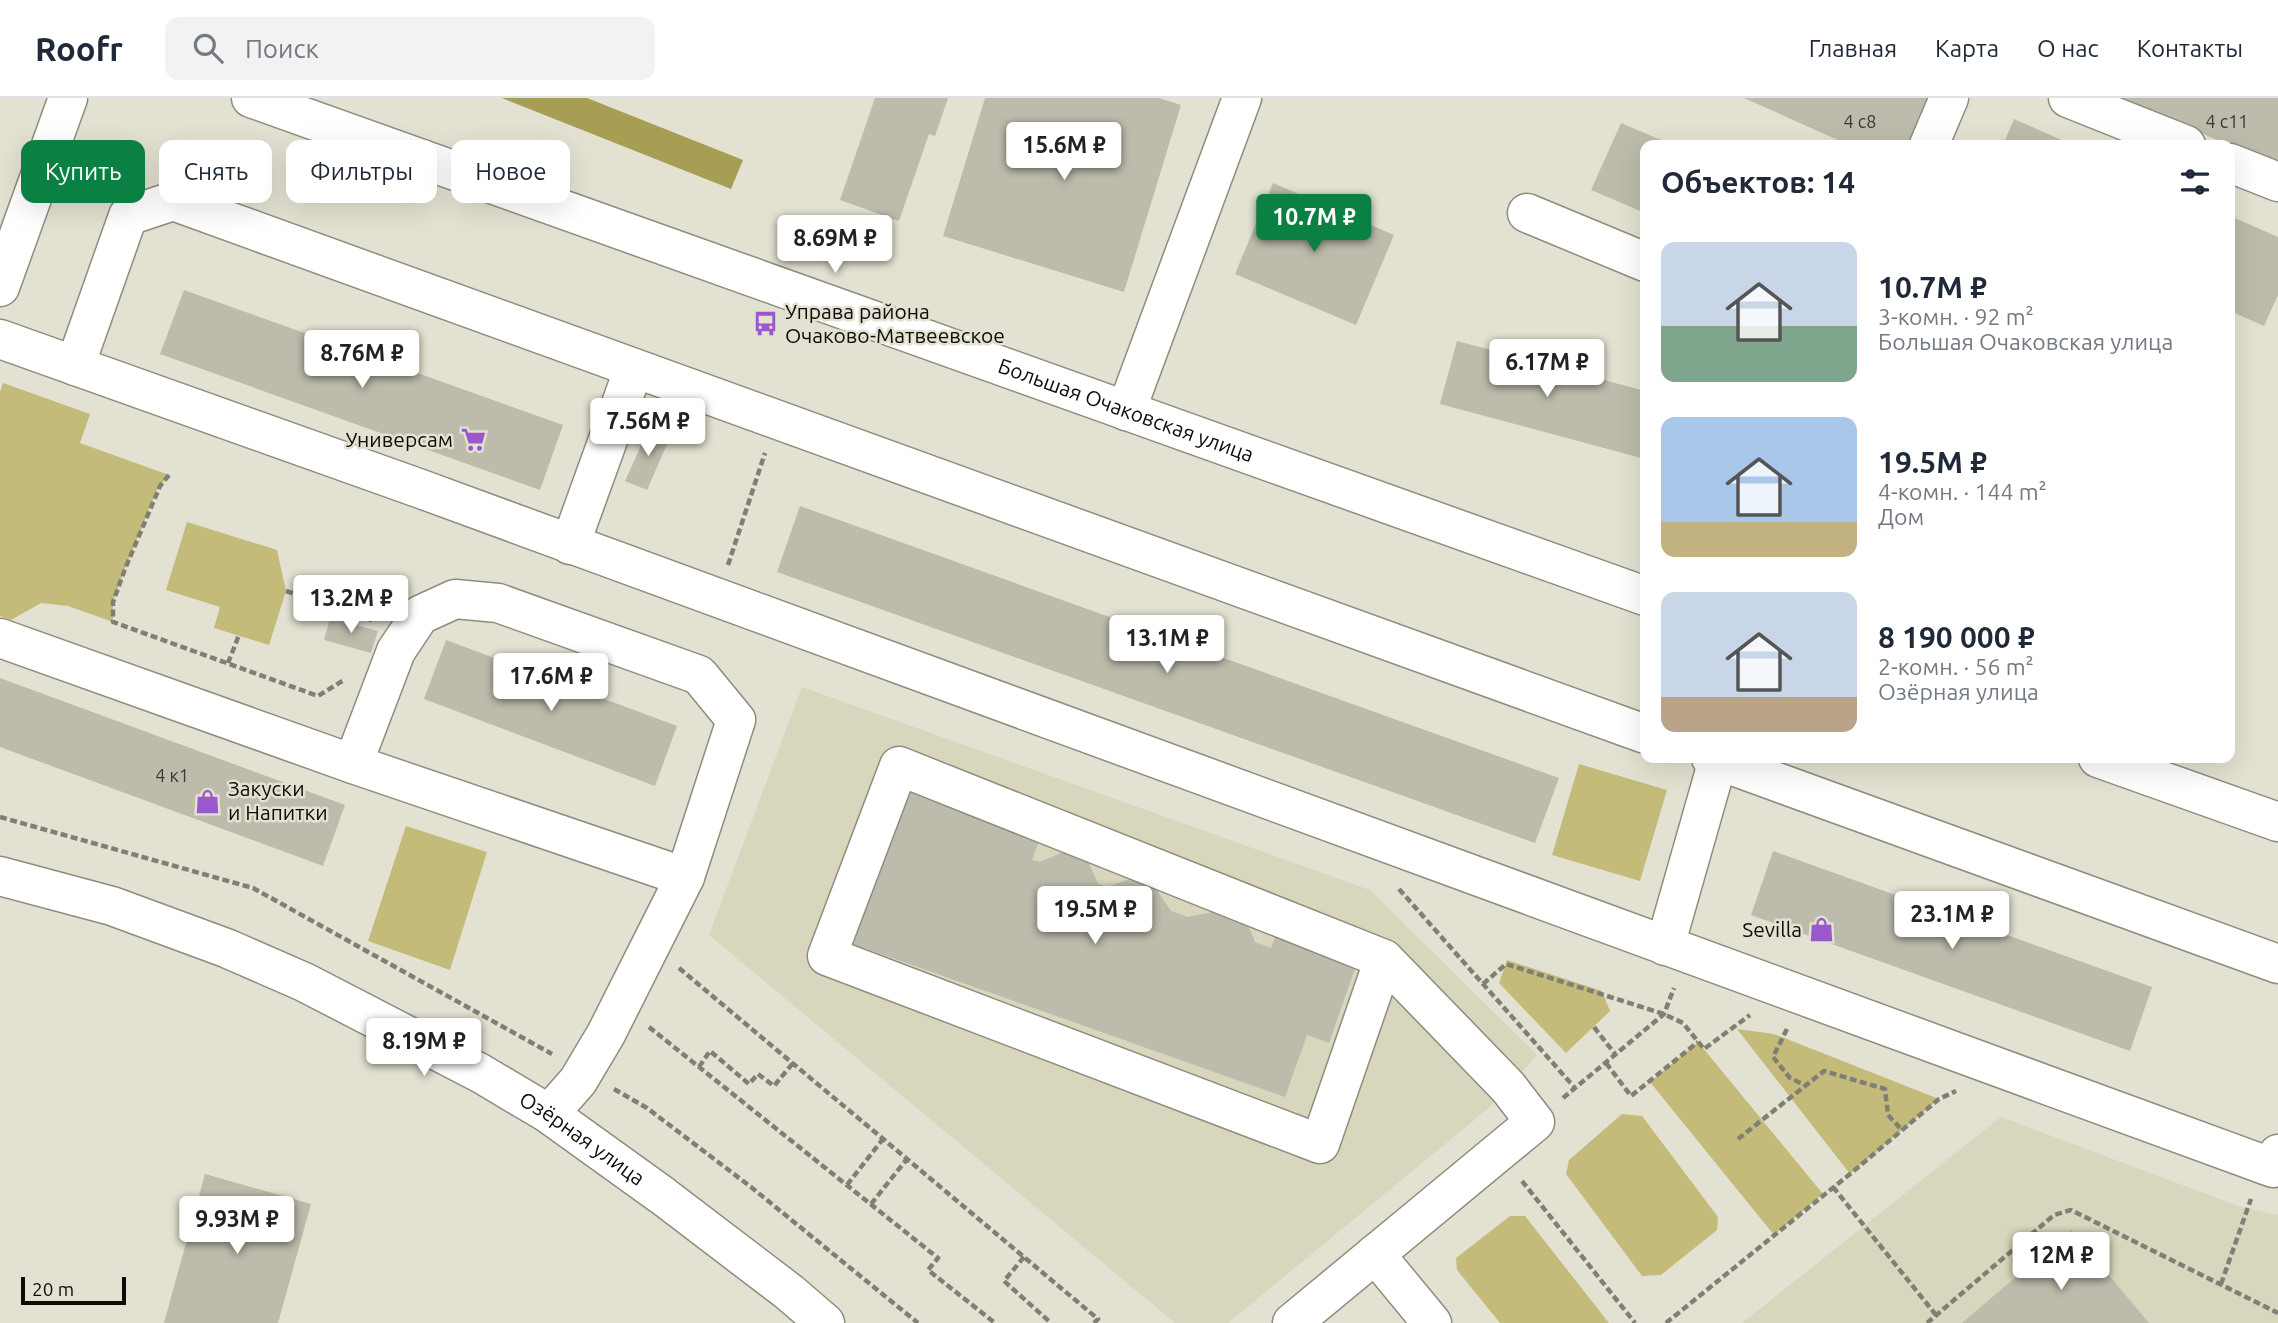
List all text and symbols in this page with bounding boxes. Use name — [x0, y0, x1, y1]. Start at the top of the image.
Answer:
search box — [165, 17, 655, 80]
icon: search — [189, 29, 227, 67]
text: Roofr — [35, 30, 123, 67]
text: Поиск — [245, 34, 319, 63]
text: Главная — [1809, 35, 1897, 62]
text: Карта — [1935, 35, 1999, 62]
text: О нас — [2037, 35, 2099, 62]
text: Контакты — [2137, 35, 2243, 62]
house number: 4 с8 — [1844, 111, 1876, 131]
house number: 4 с11 — [2206, 111, 2248, 131]
pin: 15.6M ₽ — [999, 122, 1129, 182]
text: 15.6M ₽ — [1022, 132, 1106, 157]
chip: Купить — [21, 140, 145, 203]
chip: Снять — [159, 140, 272, 203]
chip: Фильтры — [286, 140, 437, 203]
chip: Новое — [451, 140, 570, 203]
icon: filters — [2176, 163, 2214, 201]
text: Объектов: 14 — [1661, 165, 1855, 199]
pin: 10.7M ₽ — [1249, 194, 1379, 254]
text: 10.7M ₽ — [1272, 204, 1356, 229]
pin: 8.69M ₽ — [770, 216, 900, 275]
text: 8.69M ₽ — [793, 225, 877, 250]
icon: home — [1717, 270, 1801, 354]
text: 10.7M ₽ — [1878, 270, 1987, 304]
place label: Управа района Очаково-Матвеевское — [785, 299, 1005, 347]
text: 3-комн. · 92 m² — [1878, 304, 2034, 329]
bus stop icon: Управа района Очаково-Матвеевское — [751, 310, 779, 338]
text: Большая Очаковская улица — [1878, 329, 2173, 354]
pin: 8.76M ₽ — [297, 330, 427, 390]
text: 8.76M ₽ — [320, 340, 404, 365]
pin: 6.17M ₽ — [1482, 340, 1612, 399]
text: 6.17M ₽ — [1505, 349, 1589, 374]
street label: Большая Очаковская улица — [995, 353, 1257, 466]
pin: 7.56M ₽ — [583, 398, 713, 458]
text: 7.56M ₽ — [606, 408, 690, 433]
supermarket icon: Универсам — [459, 426, 487, 454]
place label: Универсам — [345, 427, 453, 451]
icon: home — [1717, 445, 1801, 529]
text: 19.5M ₽ — [1878, 445, 1987, 479]
text: 4-комн. · 144 m² — [1878, 479, 2047, 504]
text: Дом — [1878, 504, 1924, 529]
pin: 13.2M ₽ — [286, 575, 416, 635]
text: 13.2M ₽ — [309, 585, 393, 610]
pin: 13.1M ₽ — [1102, 616, 1232, 675]
icon: home — [1717, 620, 1801, 704]
text: 8 190 000 ₽ — [1878, 620, 2035, 654]
text: 13.1M ₽ — [1125, 625, 1209, 650]
pin: 17.6M ₽ — [486, 654, 616, 713]
text: 2-комн. · 56 m² — [1878, 654, 2034, 679]
text: 17.6M ₽ — [509, 663, 593, 688]
text: Озёрная улица — [1878, 679, 2039, 704]
house number: 4 к1 — [155, 765, 189, 785]
place label: Закуски и Напитки — [228, 776, 328, 824]
shop icon: Закуски и Напитки — [194, 787, 222, 815]
pin: 19.5M ₽ — [1030, 886, 1160, 946]
pin: 23.1M ₽ — [1887, 892, 2017, 951]
text: 19.5M ₽ — [1053, 896, 1137, 921]
text: 23.1M ₽ — [1910, 901, 1994, 926]
shop icon: Sevilla — [1808, 916, 1836, 944]
place label: Sevilla — [1742, 917, 1802, 941]
pin: 8.19M ₽ — [359, 1018, 489, 1078]
text: 8.19M ₽ — [382, 1028, 466, 1053]
street label: Озёрная улица — [516, 1086, 650, 1190]
pin: 9.93M ₽ — [172, 1196, 302, 1256]
text: 9.93M ₽ — [195, 1206, 279, 1231]
pin: 12M ₽ — [2012, 1232, 2110, 1292]
text: 12M ₽ — [2029, 1242, 2093, 1267]
scale bar — [21, 1274, 126, 1306]
text: 20 m — [32, 1278, 74, 1300]

